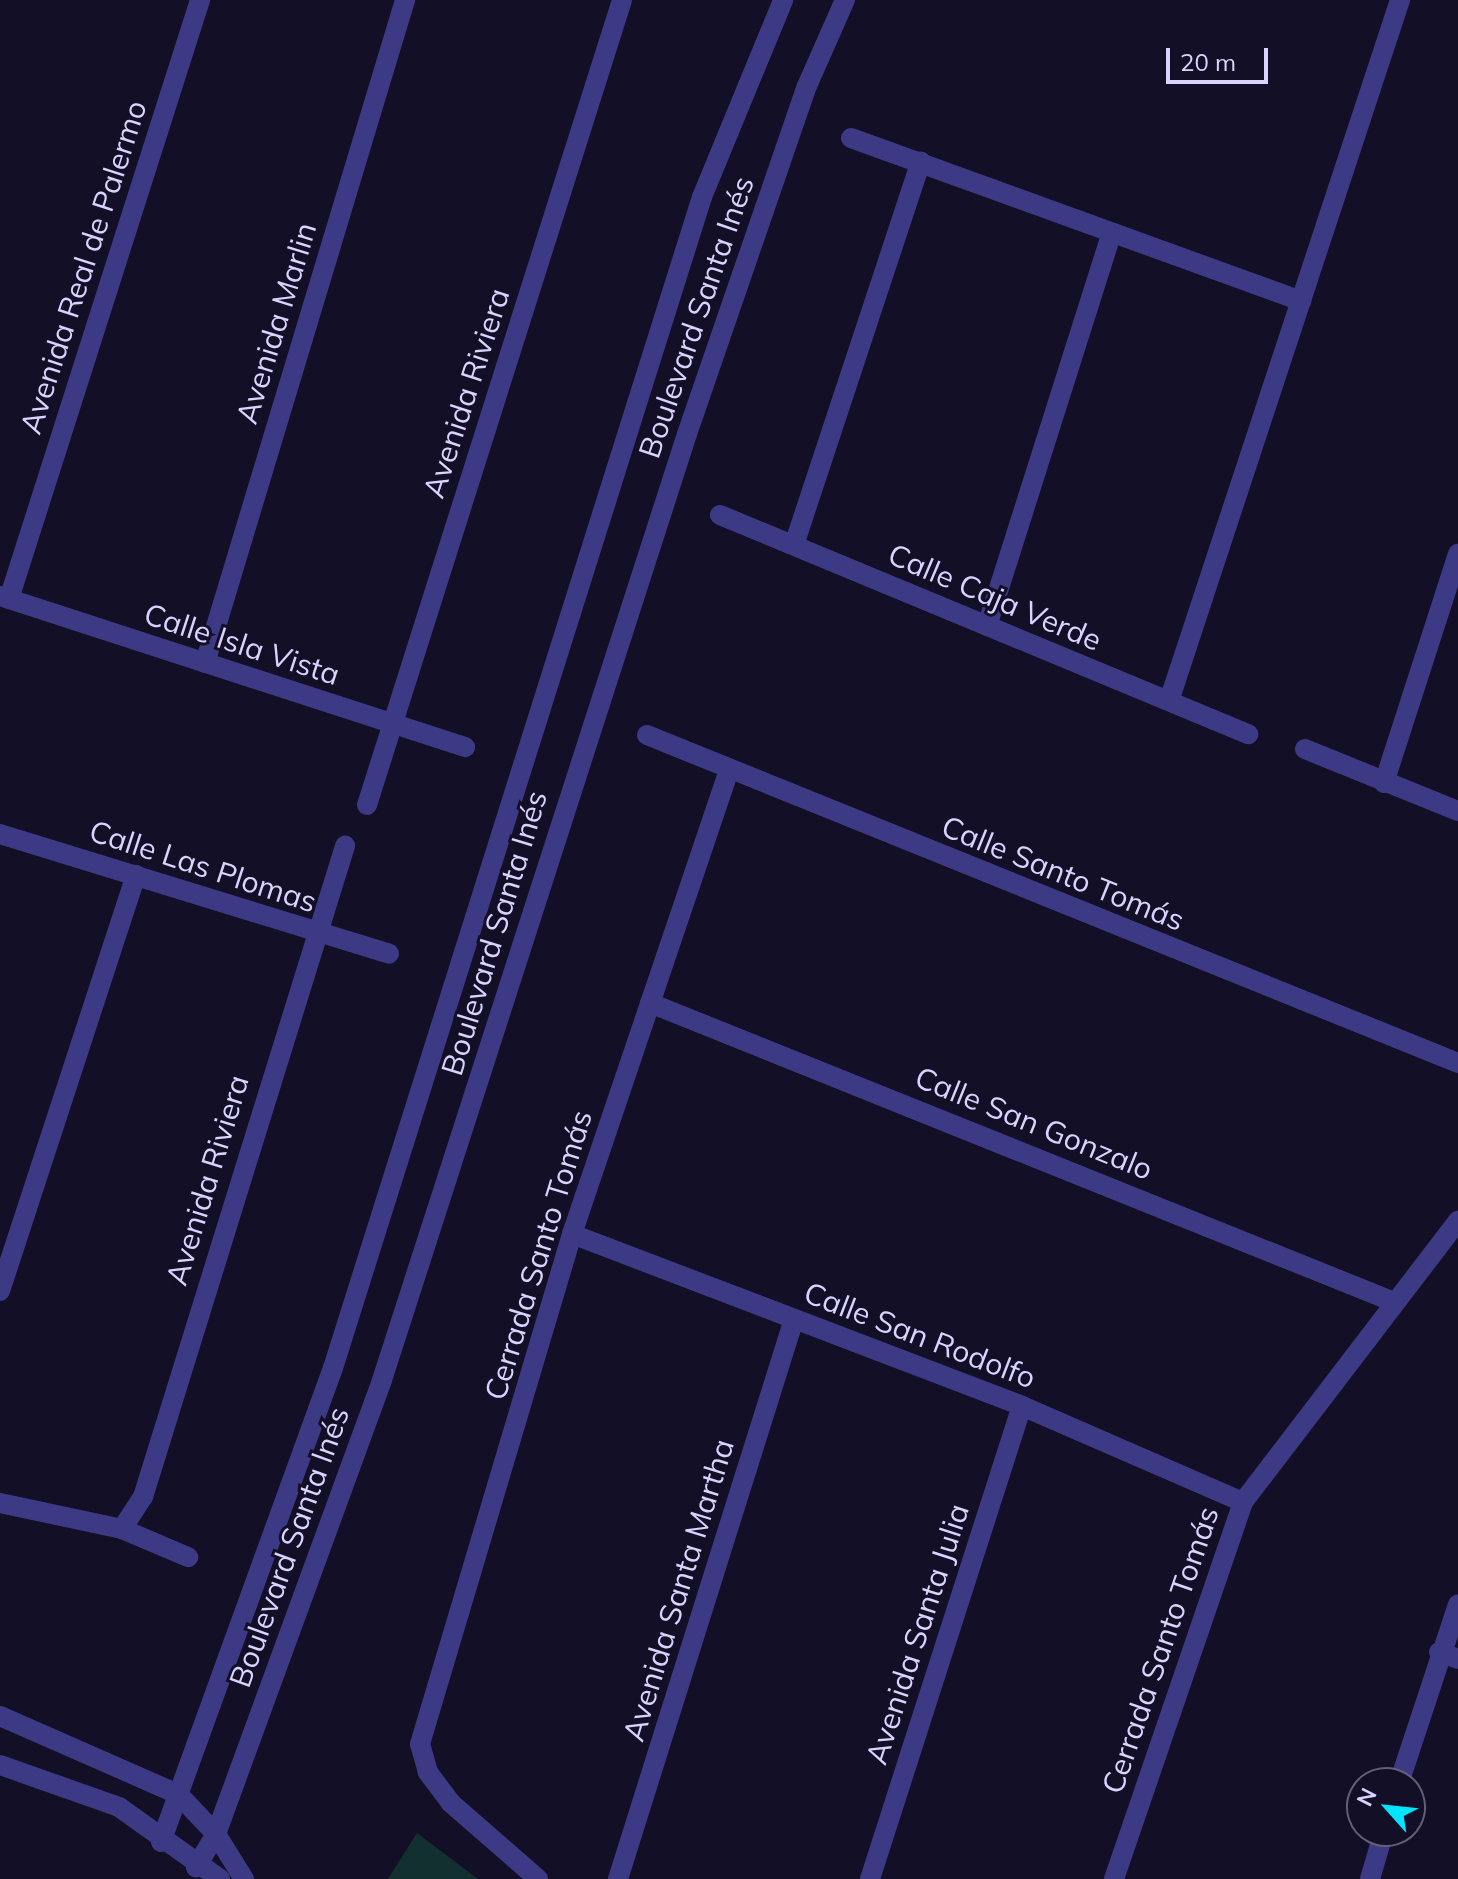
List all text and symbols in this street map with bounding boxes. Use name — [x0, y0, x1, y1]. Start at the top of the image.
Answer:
scale bar — [1170, 32, 1272, 82]
text: 20 m — [1180, 47, 1236, 77]
street label: Avenida Real de Palermo — [12, 96, 154, 438]
street label: Boulevard Santa Inés — [631, 171, 761, 463]
street label: Avenida Marlin — [228, 218, 324, 428]
street label: Avenida Riviera — [415, 284, 517, 502]
street label: Calle Caja Verde — [883, 536, 1107, 658]
street label: Calle Isla Vista — [140, 595, 344, 693]
street label: Boulevard Santa Inés — [434, 786, 554, 1080]
street label: Calle Santo Tomás — [937, 808, 1189, 938]
street label: Calle Las Plomas — [85, 812, 321, 920]
street label: Calle San Gonzalo — [910, 1059, 1158, 1187]
street label: Avenida Riviera — [158, 1071, 256, 1289]
street label: Cerrada Santo Tomás — [477, 1106, 599, 1404]
street label: Calle San Rodolfo — [799, 1274, 1041, 1396]
street label: Boulevard Santa Inés — [222, 1402, 356, 1692]
street label: Avenida Santa Martha — [615, 1435, 741, 1745]
street label: Avenida Santa Julia — [858, 1499, 976, 1769]
street label: Cerrada Santo Tomás — [1094, 1502, 1226, 1798]
north arrow — [1346, 1767, 1426, 1847]
text: N — [1350, 1783, 1383, 1811]

